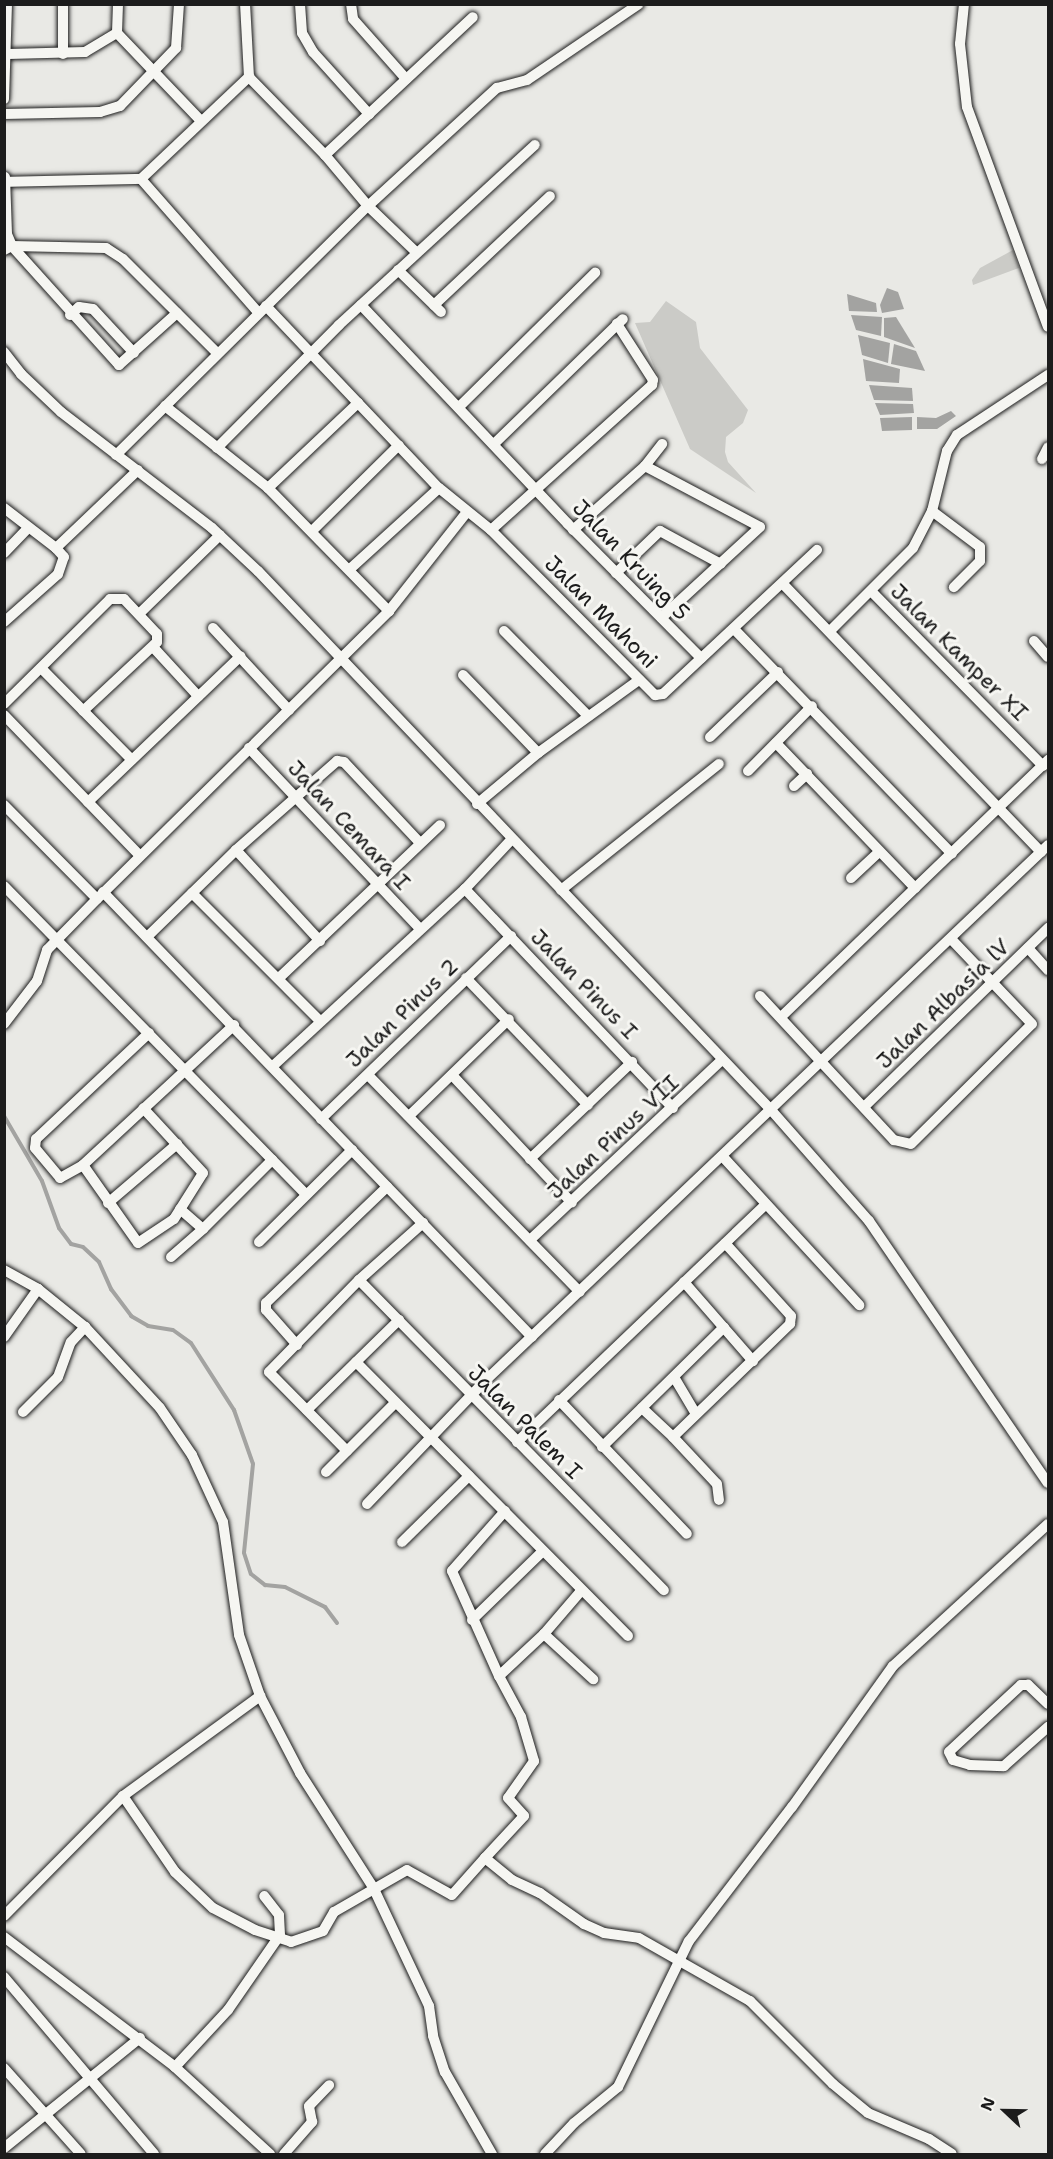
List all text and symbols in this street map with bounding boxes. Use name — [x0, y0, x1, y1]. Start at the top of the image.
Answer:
street label: Jalan Kruing 5 — [567, 494, 695, 626]
street label: Jalan Mahoni — [539, 550, 663, 674]
street label: Jalan Kamper XI — [885, 578, 1033, 726]
street label: Jalan Cemara I — [282, 755, 416, 895]
street label: Jalan Pinus I — [525, 924, 643, 1044]
street label: Jalan Albasia lV — [871, 934, 1015, 1074]
street label: Jalan Pinus 2 — [340, 953, 464, 1073]
street label: Jalan Pinus VII — [542, 1069, 684, 1205]
street label: Jalan Palem I — [463, 1360, 587, 1484]
north arrow — [975, 2081, 1035, 2141]
text: N — [976, 2094, 1000, 2114]

